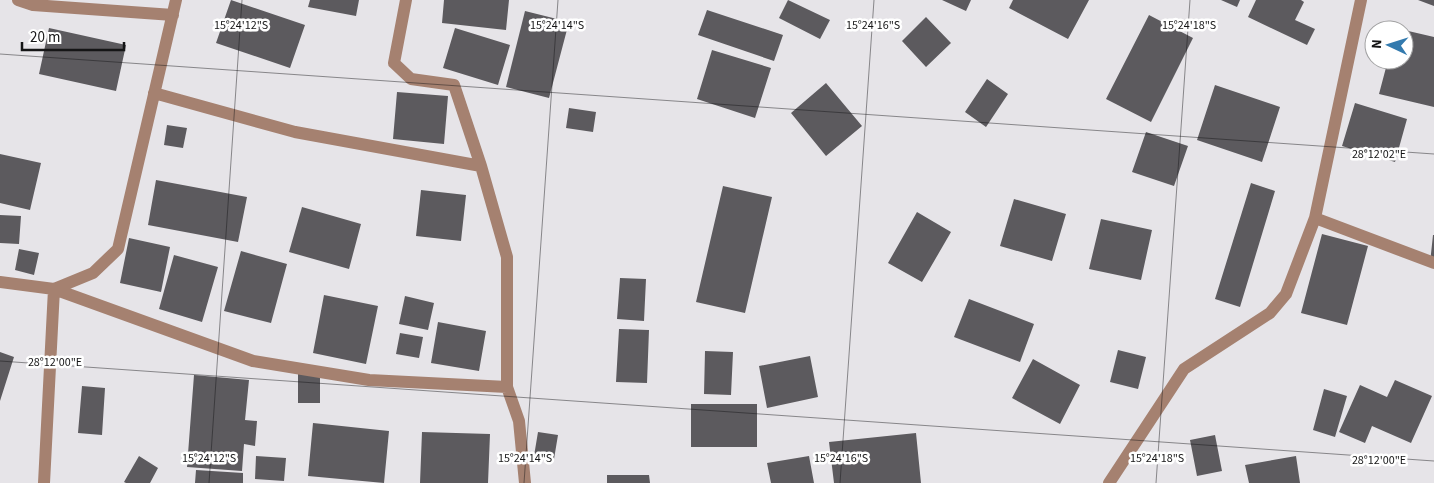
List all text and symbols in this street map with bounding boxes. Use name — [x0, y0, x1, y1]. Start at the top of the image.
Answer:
text: 15°24'12"S — [214, 17, 268, 34]
text: 15°24'14"S — [530, 17, 584, 34]
text: 15°24'16"S — [846, 17, 900, 34]
text: 15°24'18"S — [1162, 17, 1216, 34]
scale bar — [22, 20, 125, 52]
north arrow — [1364, 20, 1414, 70]
text: 20 m — [30, 27, 60, 48]
text: N — [1367, 39, 1387, 50]
text: 28°12'02"E — [1352, 146, 1406, 163]
text: 28°12'00"E — [28, 354, 82, 371]
text: 15°24'12"S — [182, 450, 236, 467]
text: 15°24'14"S — [498, 450, 552, 467]
text: 15°24'16"S — [814, 450, 868, 467]
text: 15°24'18"S — [1130, 450, 1184, 467]
text: 28°12'00"E — [1352, 452, 1406, 469]

